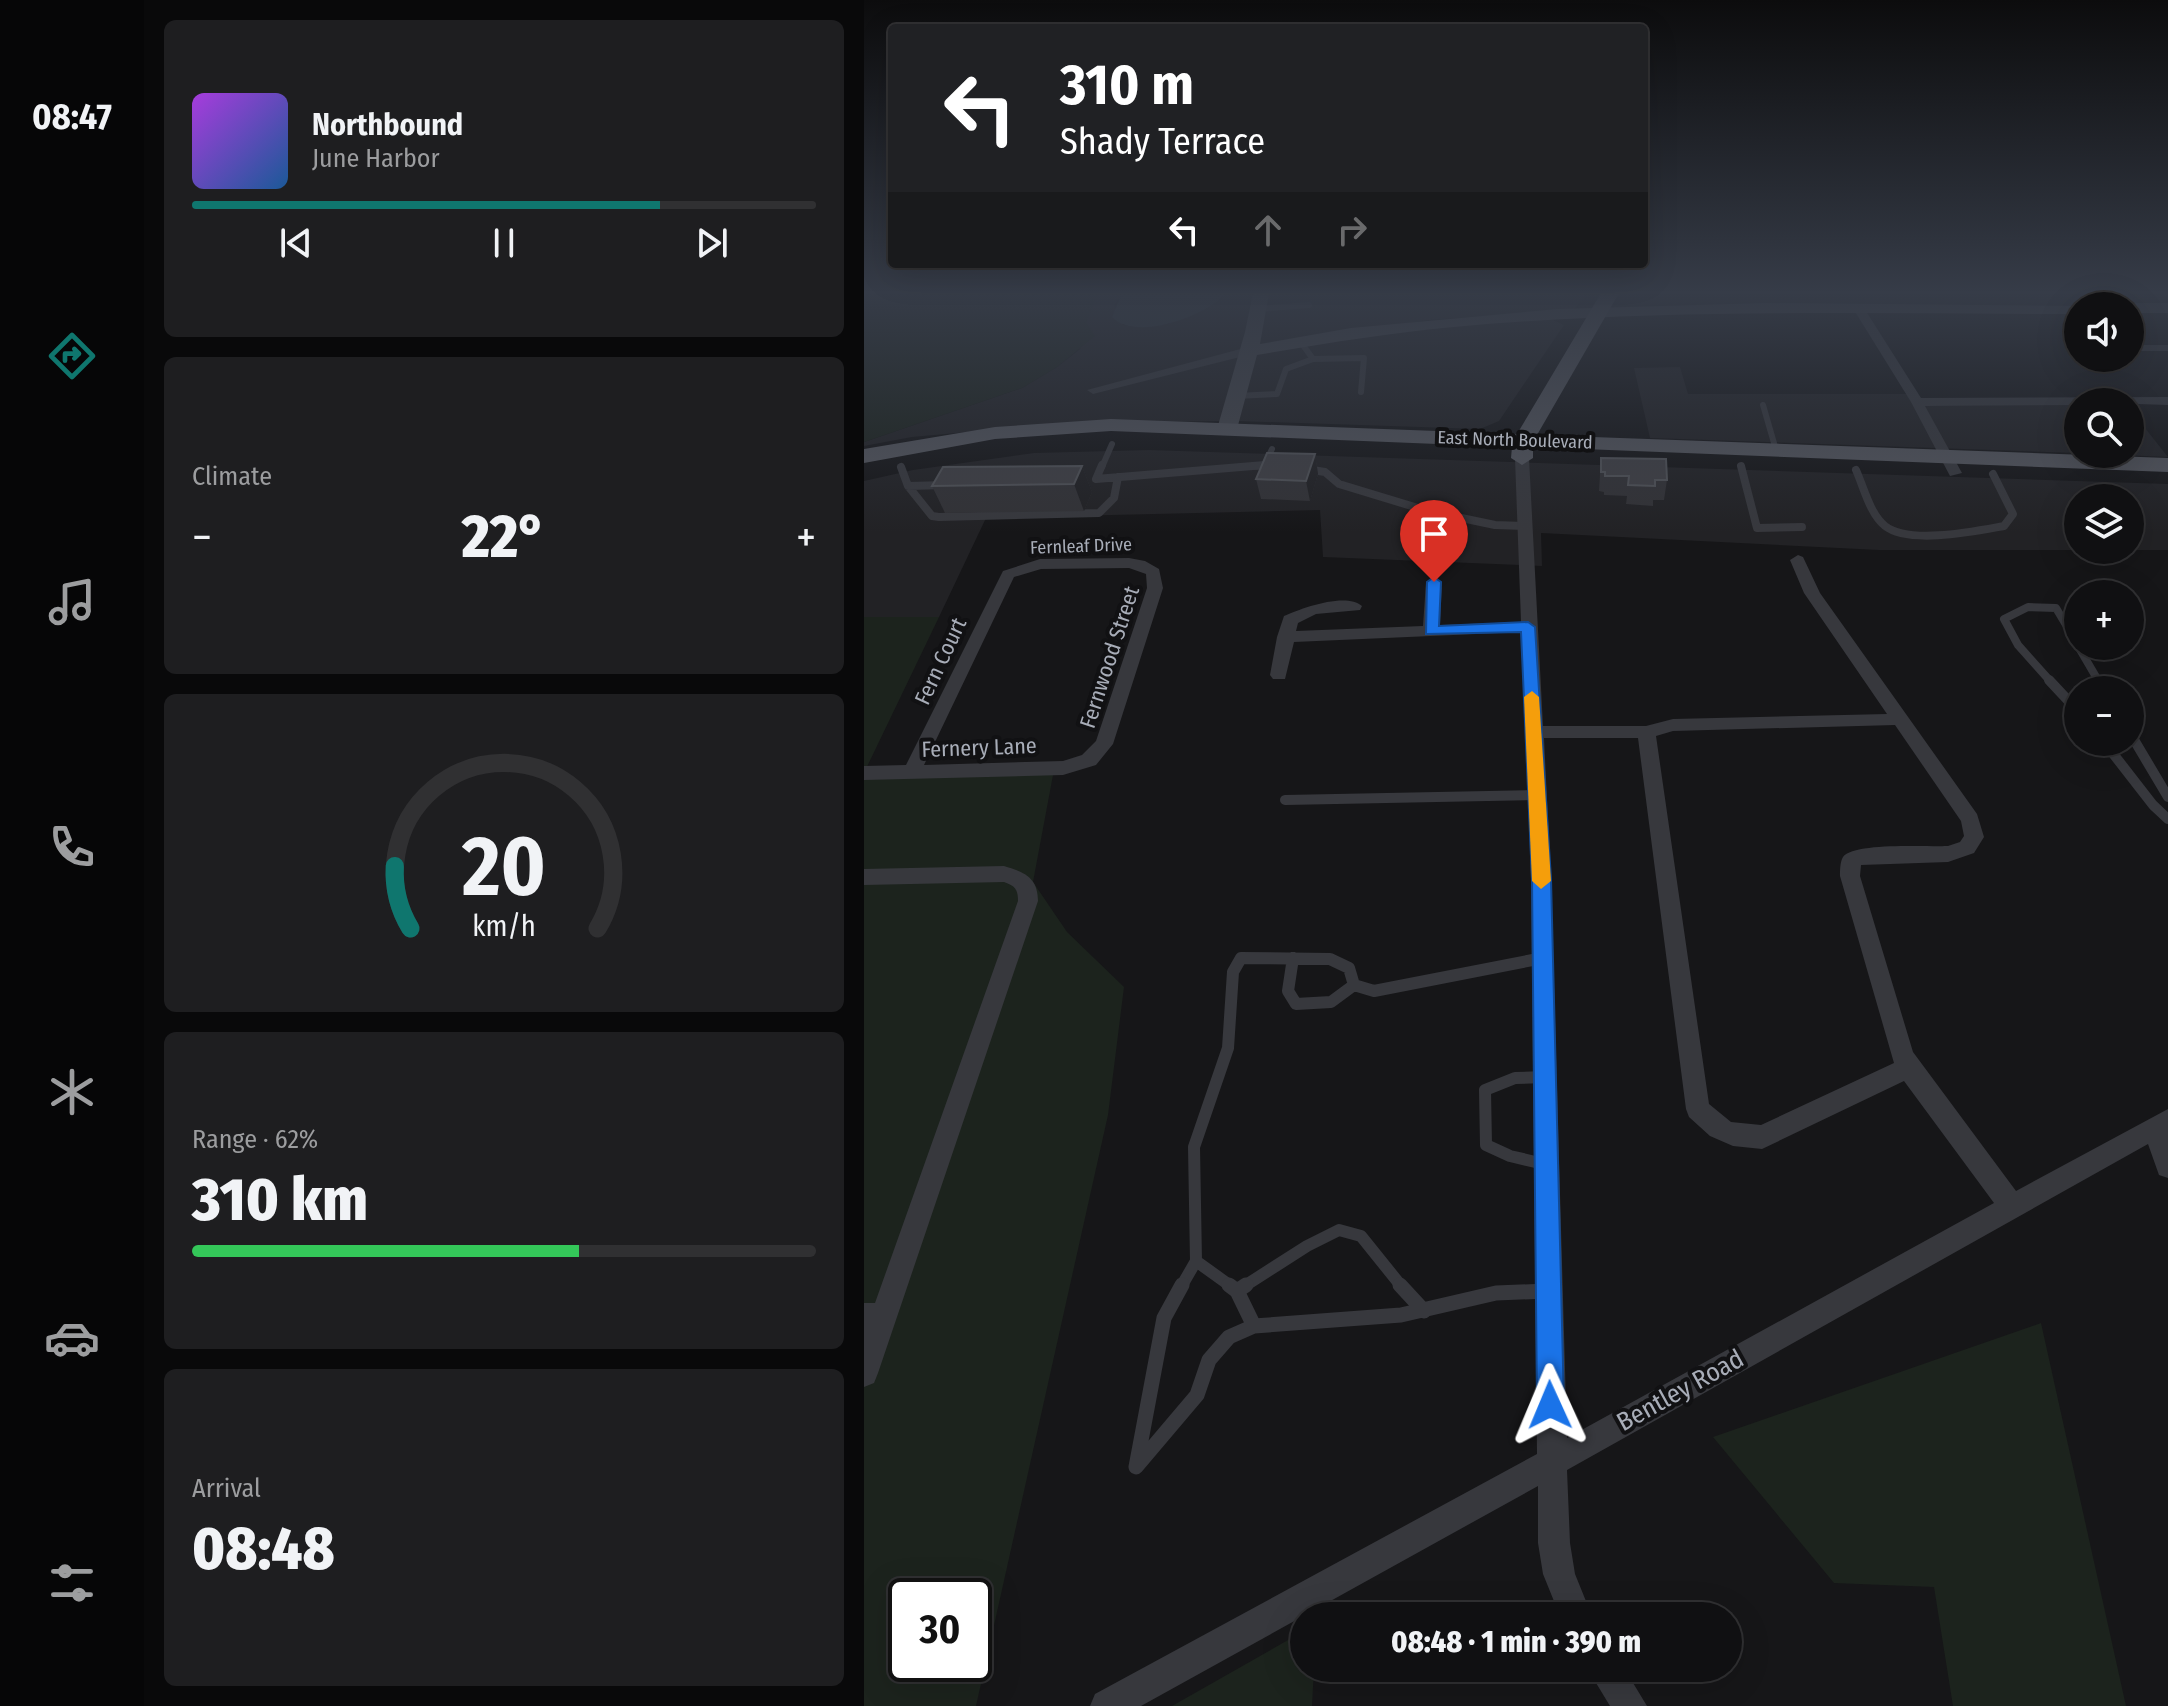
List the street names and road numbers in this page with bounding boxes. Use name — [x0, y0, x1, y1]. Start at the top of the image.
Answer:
street label: East North Boulevard — [1437, 426, 1593, 454]
street label: Fernleaf Drive — [1030, 533, 1132, 559]
street label: Fernwood Street — [1074, 582, 1145, 732]
street label: Fern Court — [909, 613, 973, 709]
street label: Fernery Lane — [921, 732, 1037, 763]
street label: Bentley Road — [1611, 1343, 1749, 1438]

